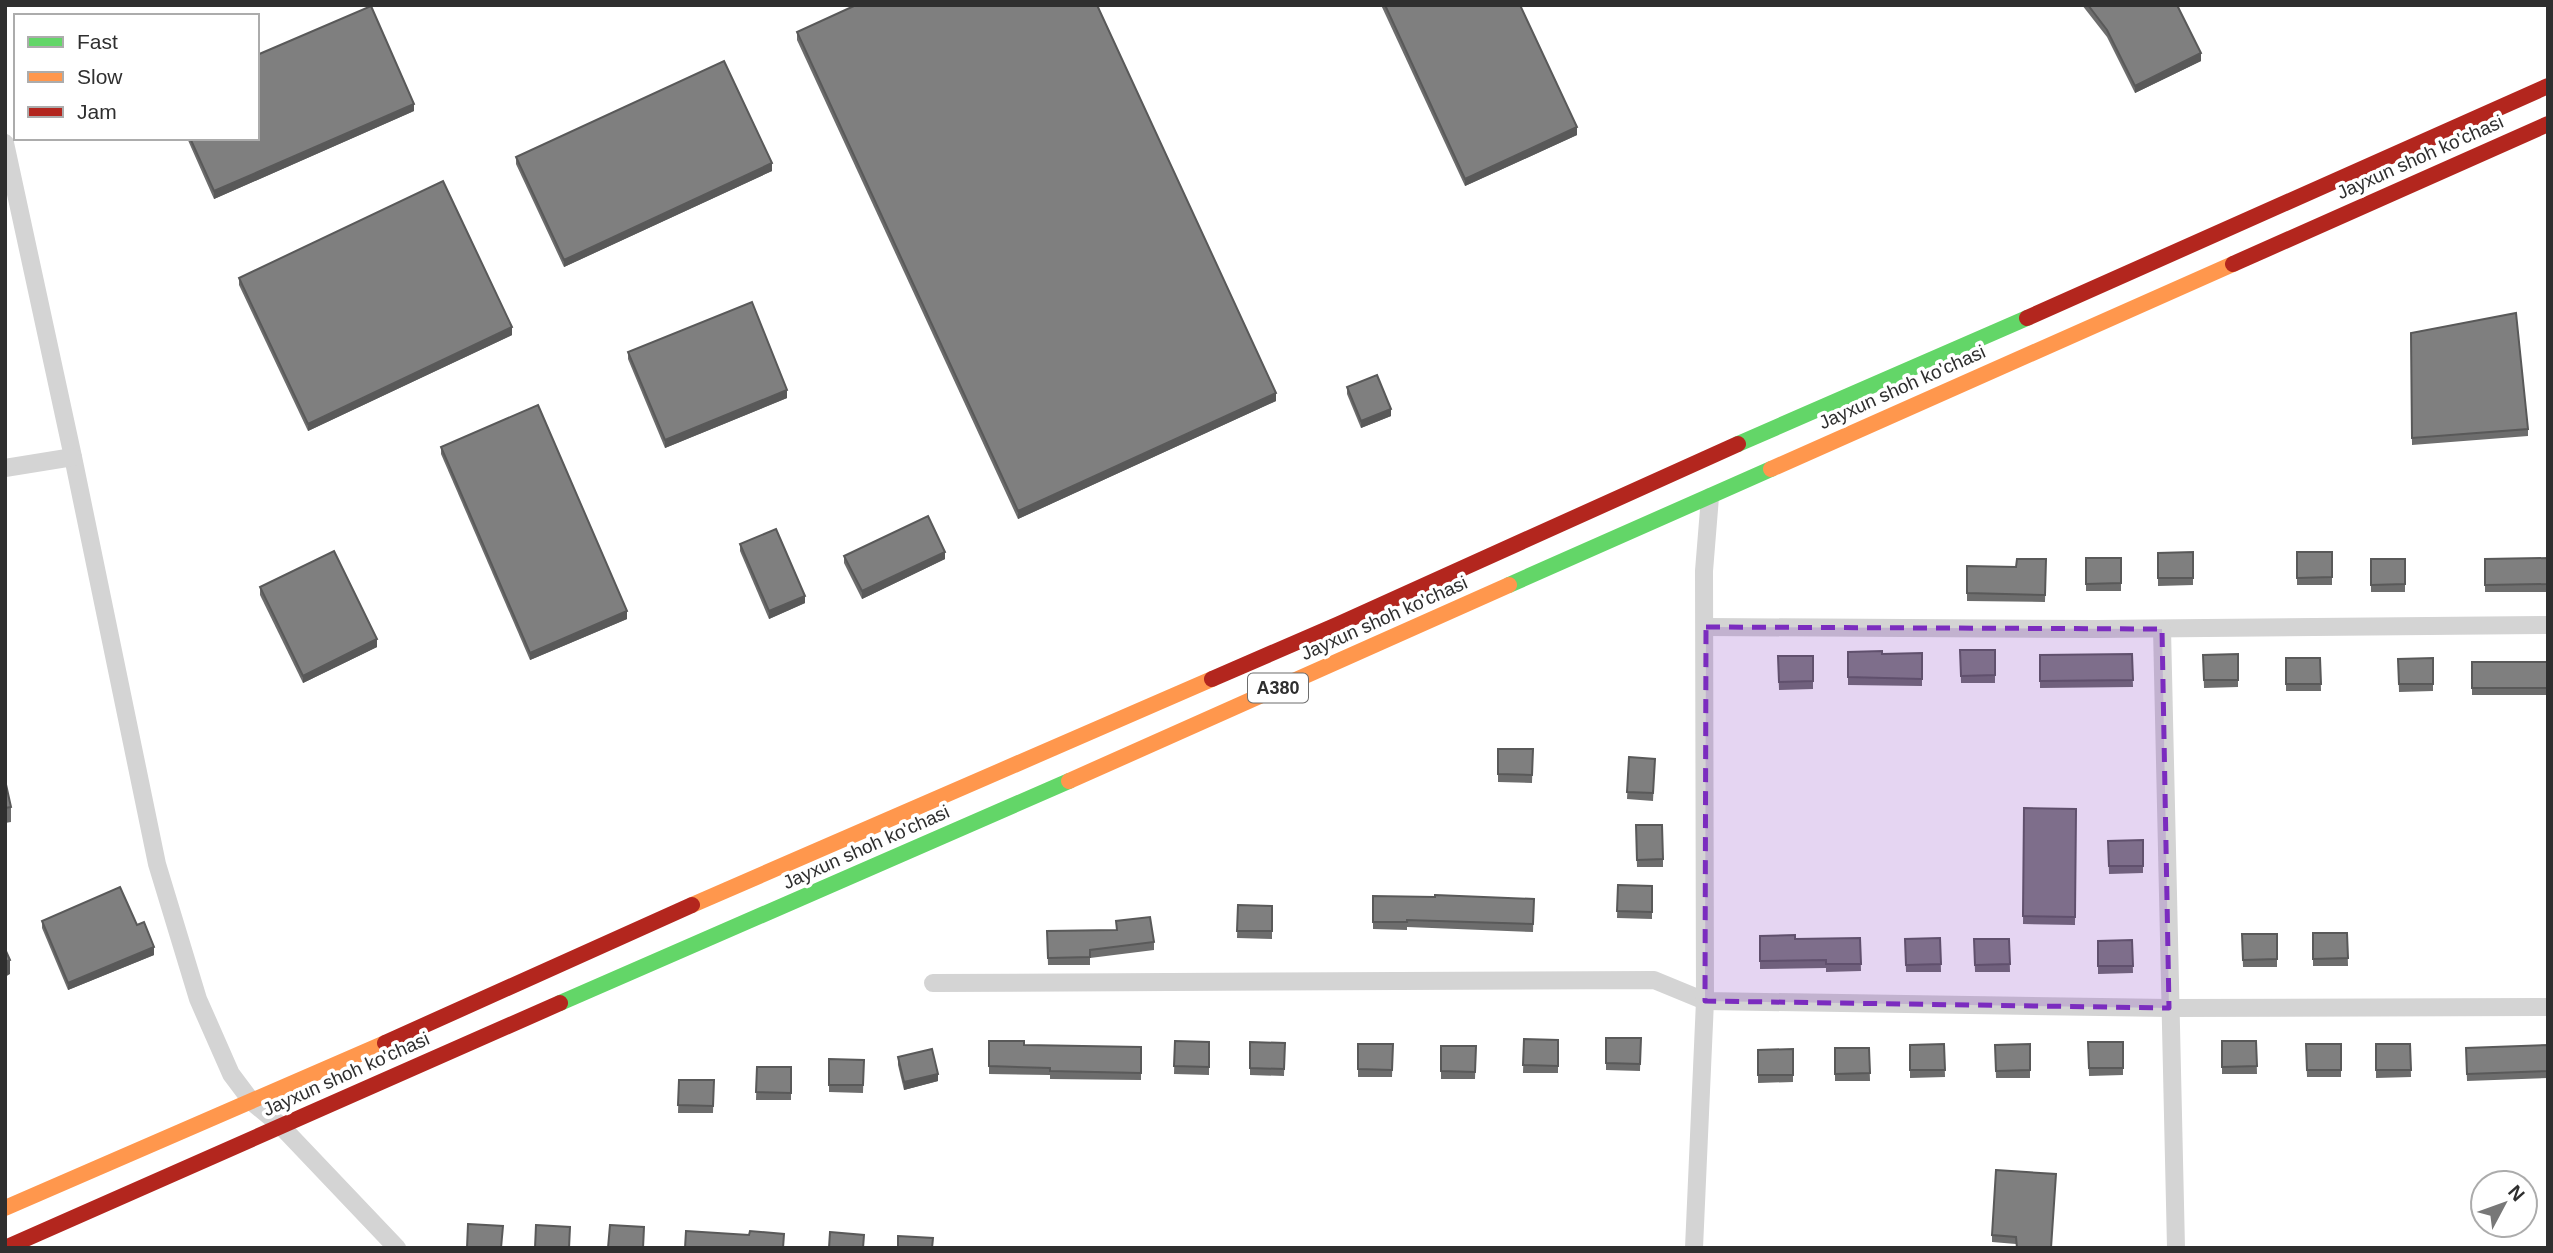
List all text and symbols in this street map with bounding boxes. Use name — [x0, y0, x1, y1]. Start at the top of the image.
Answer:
legend — [14, 14, 259, 140]
text: Fast — [77, 30, 118, 53]
text: Slow — [77, 65, 123, 88]
text: Jam — [77, 100, 117, 123]
street label: Jayxun shoh ko'chasi — [2334, 111, 2506, 203]
street label: Jayxun shoh ko'chasi — [1816, 341, 1988, 433]
street label: Jayxun shoh ko'chasi — [1298, 572, 1470, 664]
road number: A380 — [1248, 674, 1308, 702]
street label: Jayxun shoh ko'chasi — [780, 801, 952, 893]
street label: Jayxun shoh ko'chasi — [260, 1028, 432, 1120]
north arrow — [2469, 1169, 2539, 1239]
text: N — [2504, 1181, 2529, 1205]

